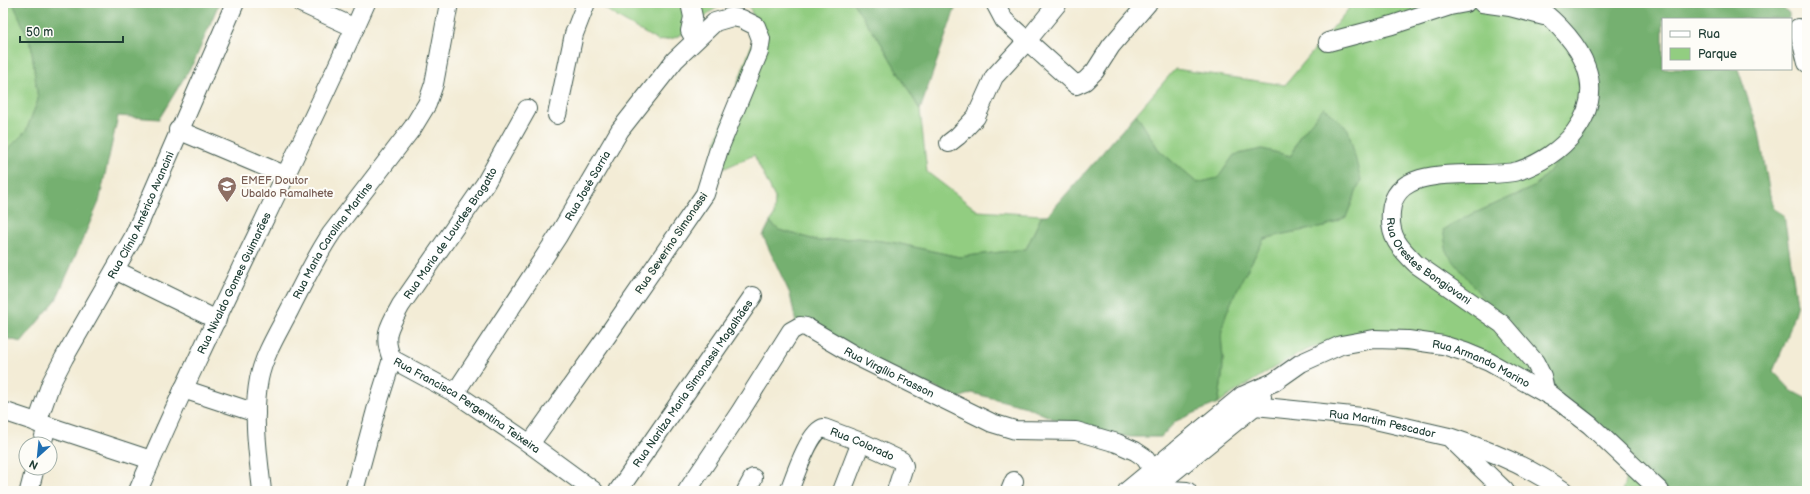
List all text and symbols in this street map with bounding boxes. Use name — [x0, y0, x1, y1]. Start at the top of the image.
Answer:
scale bar — [20, 18, 123, 44]
legend — [1662, 18, 1792, 70]
text: 50 m — [26, 25, 53, 40]
text: Rua — [1698, 27, 1720, 42]
text: Parque — [1698, 47, 1737, 62]
street label: Rua José Sarria — [562, 149, 613, 223]
street label: Rua Clínio Américo Avancini — [105, 150, 177, 281]
street label: Rua Maria de Lourdes Bragatto — [401, 165, 500, 302]
place label: EMEF Doutor Ubaldo Ramalhete — [241, 174, 334, 200]
school or university icon: EMEF Doutor Ubaldo Ramalhete — [216, 175, 238, 203]
street label: Rua Maria Carolina Martins — [290, 179, 376, 301]
street label: Rua Severino Simonassi — [632, 190, 710, 297]
street label: Rua Nivaldo Gomes Guimarães — [195, 210, 274, 356]
street label: Rua Orestes Bongiovani — [1384, 217, 1473, 307]
street label: Rua Narilza Maria Simonassi Magalhães — [630, 297, 756, 470]
street label: Rua Armando Marino — [1431, 338, 1532, 390]
street label: Rua Virgílio Frasson — [842, 345, 936, 401]
street label: Rua Francisca Pergentina Teixeira — [391, 355, 542, 456]
street label: Rua Martim Pescador — [1328, 408, 1438, 441]
street label: Rua Colorado — [828, 425, 896, 463]
north arrow — [18, 436, 58, 476]
text: N — [27, 457, 40, 472]

